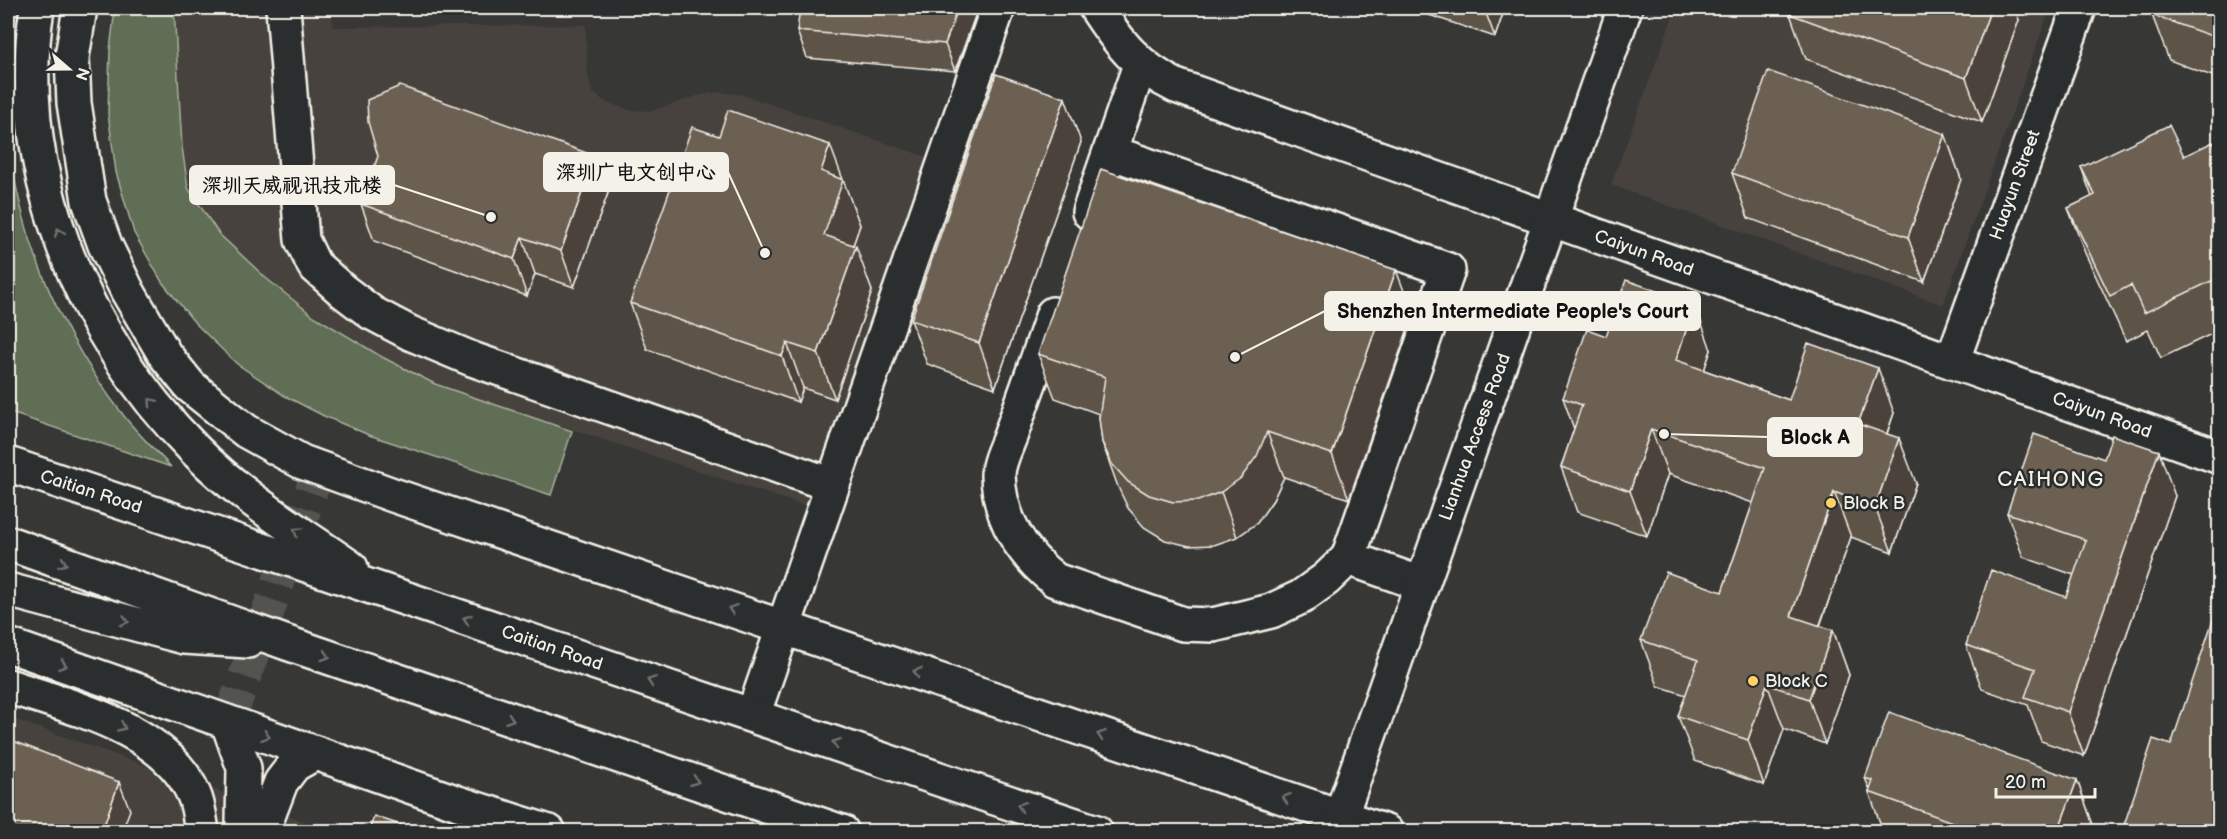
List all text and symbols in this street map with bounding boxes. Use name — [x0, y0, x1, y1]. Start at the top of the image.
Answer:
north arrow — [39, 39, 99, 99]
text: N — [71, 65, 93, 83]
street label: Huayun Street — [1985, 127, 2045, 243]
callout: 深圳广电文创中心 — [544, 153, 728, 191]
text: 深圳广电文创中心 — [556, 161, 716, 185]
callout: 深圳天威视讯技术楼 — [190, 166, 394, 204]
text: 深圳天威视讯技术楼 — [202, 174, 382, 198]
street label: Caiyun Road — [1592, 225, 1696, 281]
one-way arrow — [54, 227, 66, 238]
callout: Shenzhen Intermediate People's Court — [1325, 292, 1700, 330]
text: Shenzhen Intermediate People's Court — [1337, 300, 1689, 324]
street label: Lianhua Access Road — [1435, 350, 1515, 524]
street label: Caiyun Road — [2050, 387, 2154, 443]
one-way arrow — [148, 398, 159, 409]
callout: Block A — [1768, 418, 1862, 456]
text: Block A — [1780, 426, 1851, 450]
street label: Caitian Road — [38, 466, 144, 518]
district label: CAIHONG — [1997, 467, 2105, 492]
place label: Block B — [1843, 493, 1905, 514]
marker: Block B — [1824, 496, 1838, 510]
one-way arrow — [293, 527, 304, 538]
one-way arrow — [57, 555, 67, 568]
one-way arrow — [727, 603, 738, 616]
one-way arrow — [120, 614, 130, 627]
one-way arrow — [462, 614, 473, 626]
street label: Caitian Road — [499, 621, 605, 675]
one-way arrow — [320, 649, 331, 661]
one-way arrow — [57, 657, 68, 670]
one-way arrow — [912, 666, 923, 679]
place label: Block C — [1765, 671, 1828, 692]
marker: Block C — [1746, 674, 1760, 688]
one-way arrow — [646, 676, 657, 688]
one-way arrow — [504, 711, 515, 724]
one-way arrow — [115, 720, 126, 732]
one-way arrow — [261, 729, 271, 742]
one-way arrow — [1096, 729, 1107, 742]
one-way arrow — [831, 738, 842, 751]
scale bar — [1996, 761, 2095, 799]
text: 20 m — [2005, 772, 2046, 793]
one-way arrow — [689, 774, 700, 787]
one-way arrow — [1281, 792, 1292, 805]
one-way arrow — [1016, 801, 1027, 813]

